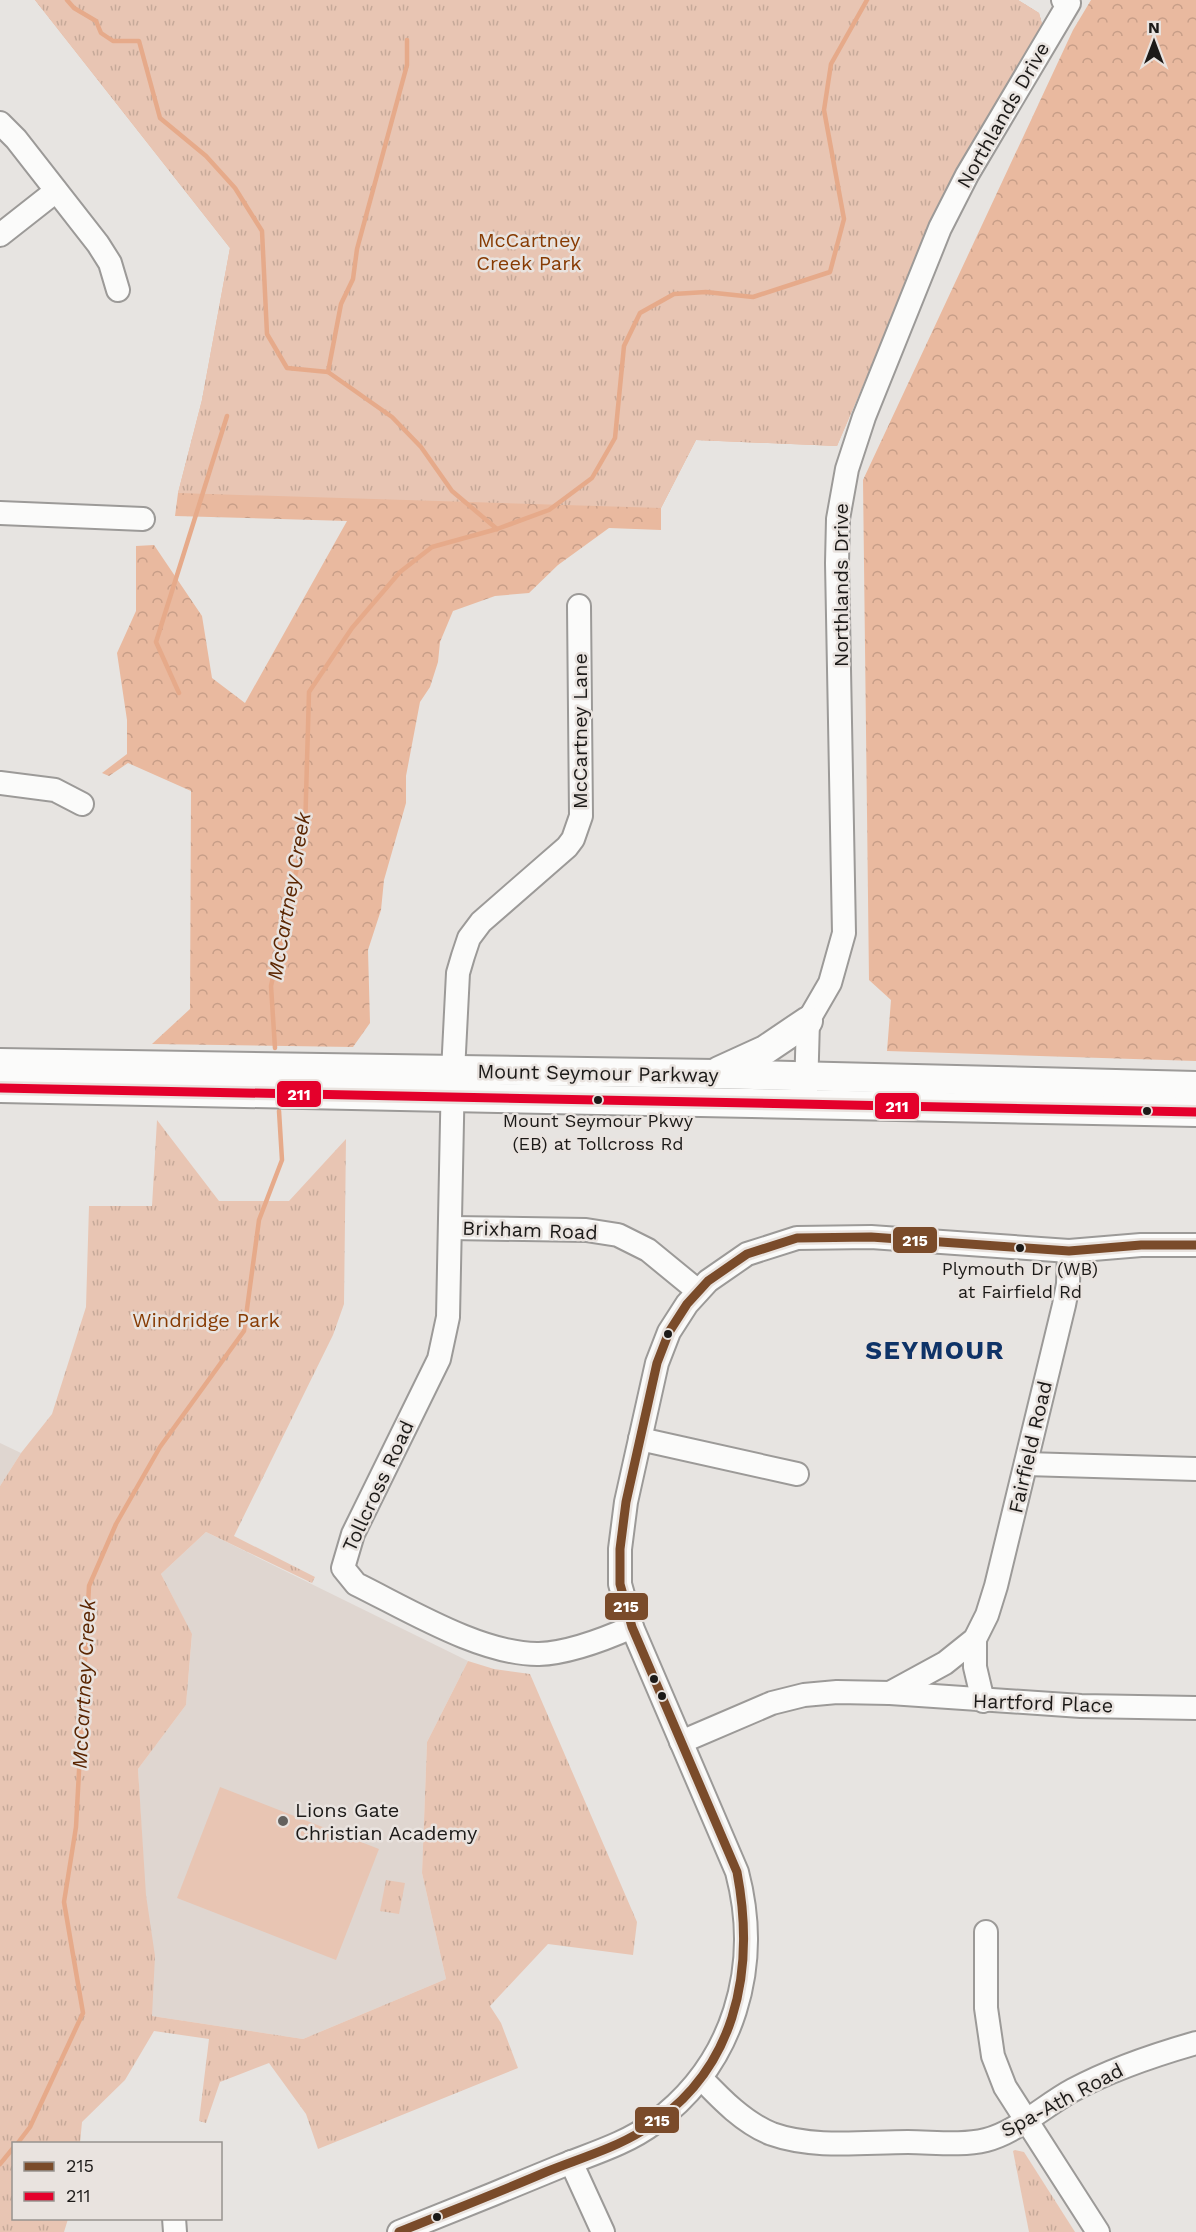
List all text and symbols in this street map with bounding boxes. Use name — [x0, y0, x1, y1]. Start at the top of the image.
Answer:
north arrow — [1124, 12, 1184, 72]
text: N — [1148, 18, 1160, 37]
street label: Northlands Drive — [952, 38, 1054, 192]
park label: McCartney Creek Park — [476, 228, 582, 275]
street label: Northlands Drive — [829, 503, 853, 667]
street label: McCartney Lane — [568, 653, 592, 809]
water label: McCartney Creek — [261, 810, 316, 982]
street label: Mount Seymour Parkway — [477, 1059, 720, 1087]
line badge: 211 — [276, 1080, 322, 1108]
text: 211 — [287, 1085, 311, 1104]
line badge: 211 — [874, 1092, 920, 1120]
marker: Mount Seymour Pkwy (EB) at Tollcross Rd — [592, 1094, 604, 1106]
text: 211 — [885, 1097, 909, 1116]
unlabelled marker — [1141, 1105, 1153, 1117]
place label: Mount Seymour Pkwy (EB) at Tollcross Rd — [503, 1110, 694, 1154]
street label: Brixham Road — [462, 1216, 598, 1244]
line badge: 215 — [892, 1226, 938, 1254]
text: 215 — [902, 1231, 928, 1250]
marker: Plymouth Dr (WB) at Fairfield Rd — [1014, 1242, 1026, 1254]
place label: Plymouth Dr (WB) at Fairfield Rd — [942, 1258, 1098, 1302]
park label: Windridge Park — [132, 1308, 280, 1332]
unlabelled marker — [662, 1328, 674, 1340]
district label: SEYMOUR — [865, 1335, 1005, 1365]
street label: Fairfield Road — [1003, 1379, 1057, 1515]
street label: Tollcross Road — [337, 1417, 419, 1555]
line badge: 215 — [604, 1592, 649, 1621]
text: 215 — [613, 1597, 639, 1616]
water label: McCartney Creek — [67, 1598, 100, 1769]
unlabelled marker — [648, 1673, 660, 1685]
street label: Hartford Place — [972, 1689, 1114, 1717]
unlabelled marker — [656, 1690, 668, 1702]
place label: Lions Gate Christian Academy — [295, 1798, 478, 1845]
marker: Lions Gate Christian Academy — [276, 1814, 290, 1828]
street label: Spa-Ath Road — [997, 2058, 1127, 2142]
line badge: 215 — [634, 2106, 680, 2134]
text: 215 — [644, 2111, 670, 2130]
legend — [12, 2142, 222, 2220]
text: 215 — [66, 2155, 94, 2176]
text: 211 — [66, 2185, 91, 2206]
unlabelled marker — [431, 2211, 443, 2223]

